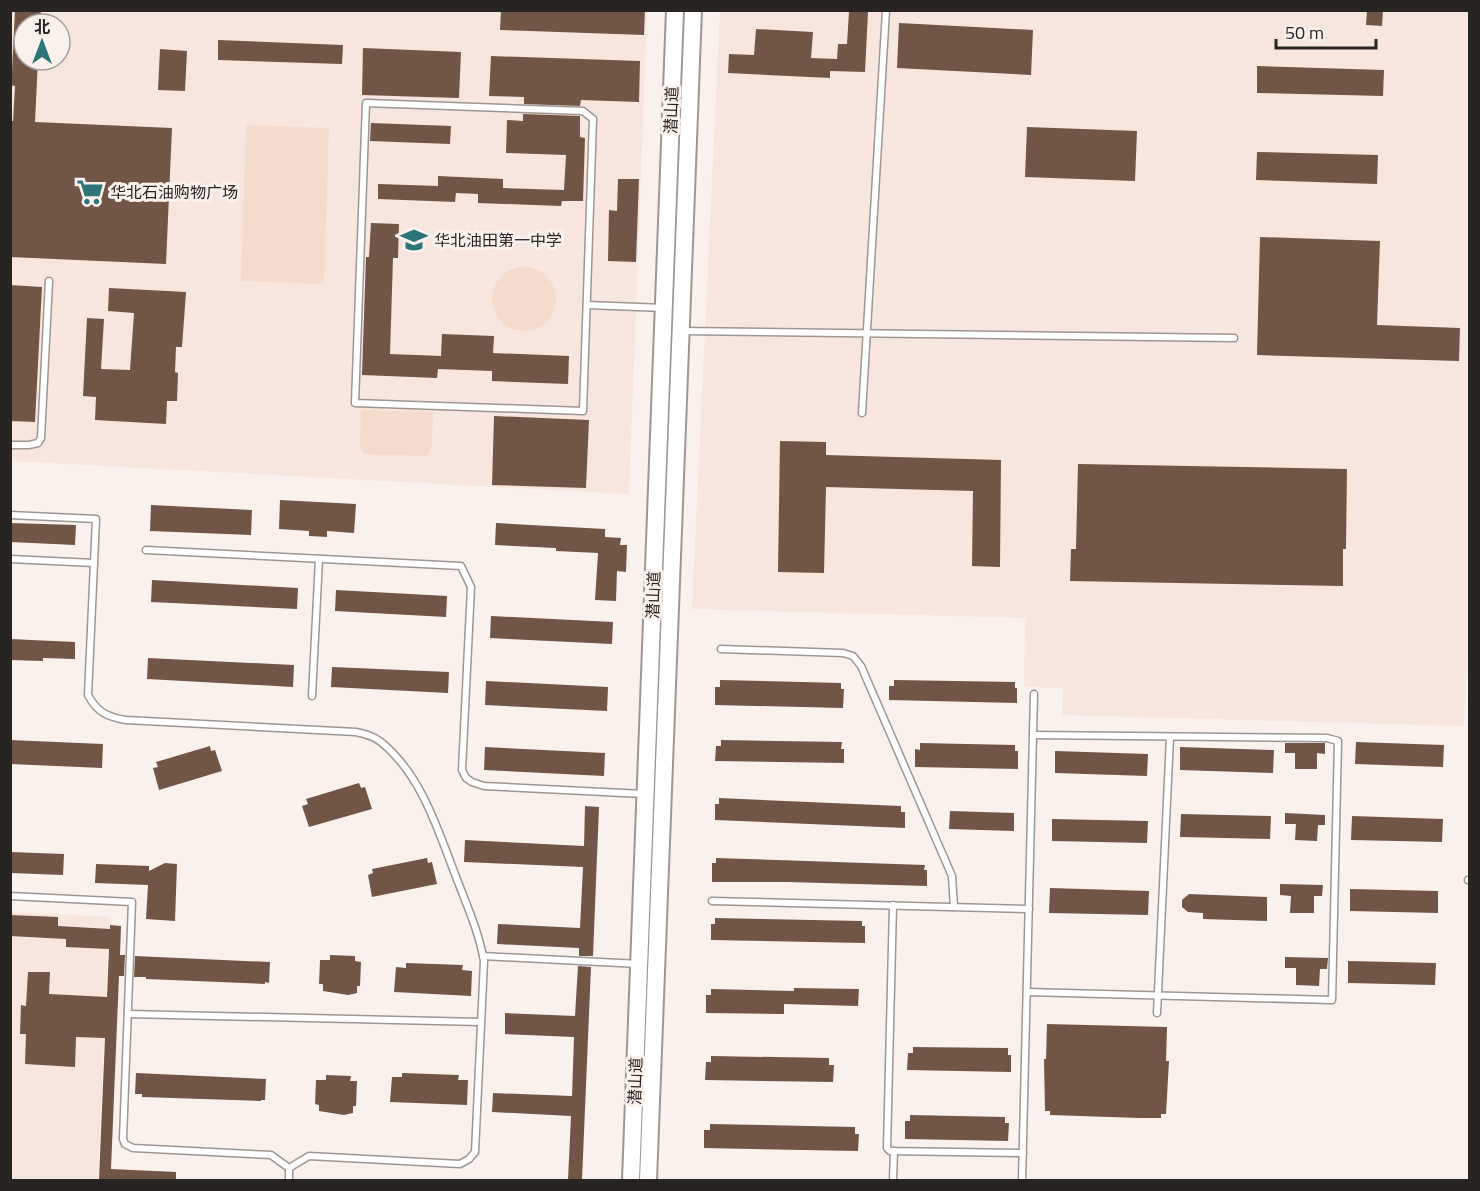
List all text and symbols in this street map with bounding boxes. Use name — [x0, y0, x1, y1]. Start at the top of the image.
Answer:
north arrow — [12, 12, 72, 72]
scale bar — [1276, 12, 1376, 50]
text: 北 — [34, 15, 50, 39]
text: 50 m — [1285, 19, 1324, 46]
street label: 潜山道 — [658, 86, 684, 134]
supermarket icon: 华北石油购物广场 — [75, 177, 105, 207]
place label: 华北石油购物广场 — [110, 180, 238, 204]
school or university icon: 华北油田第一中学 — [399, 225, 429, 255]
place label: 华北油田第一中学 — [434, 228, 562, 252]
street label: 潜山道 — [640, 571, 666, 619]
street label: 潜山道 — [622, 1057, 648, 1105]

